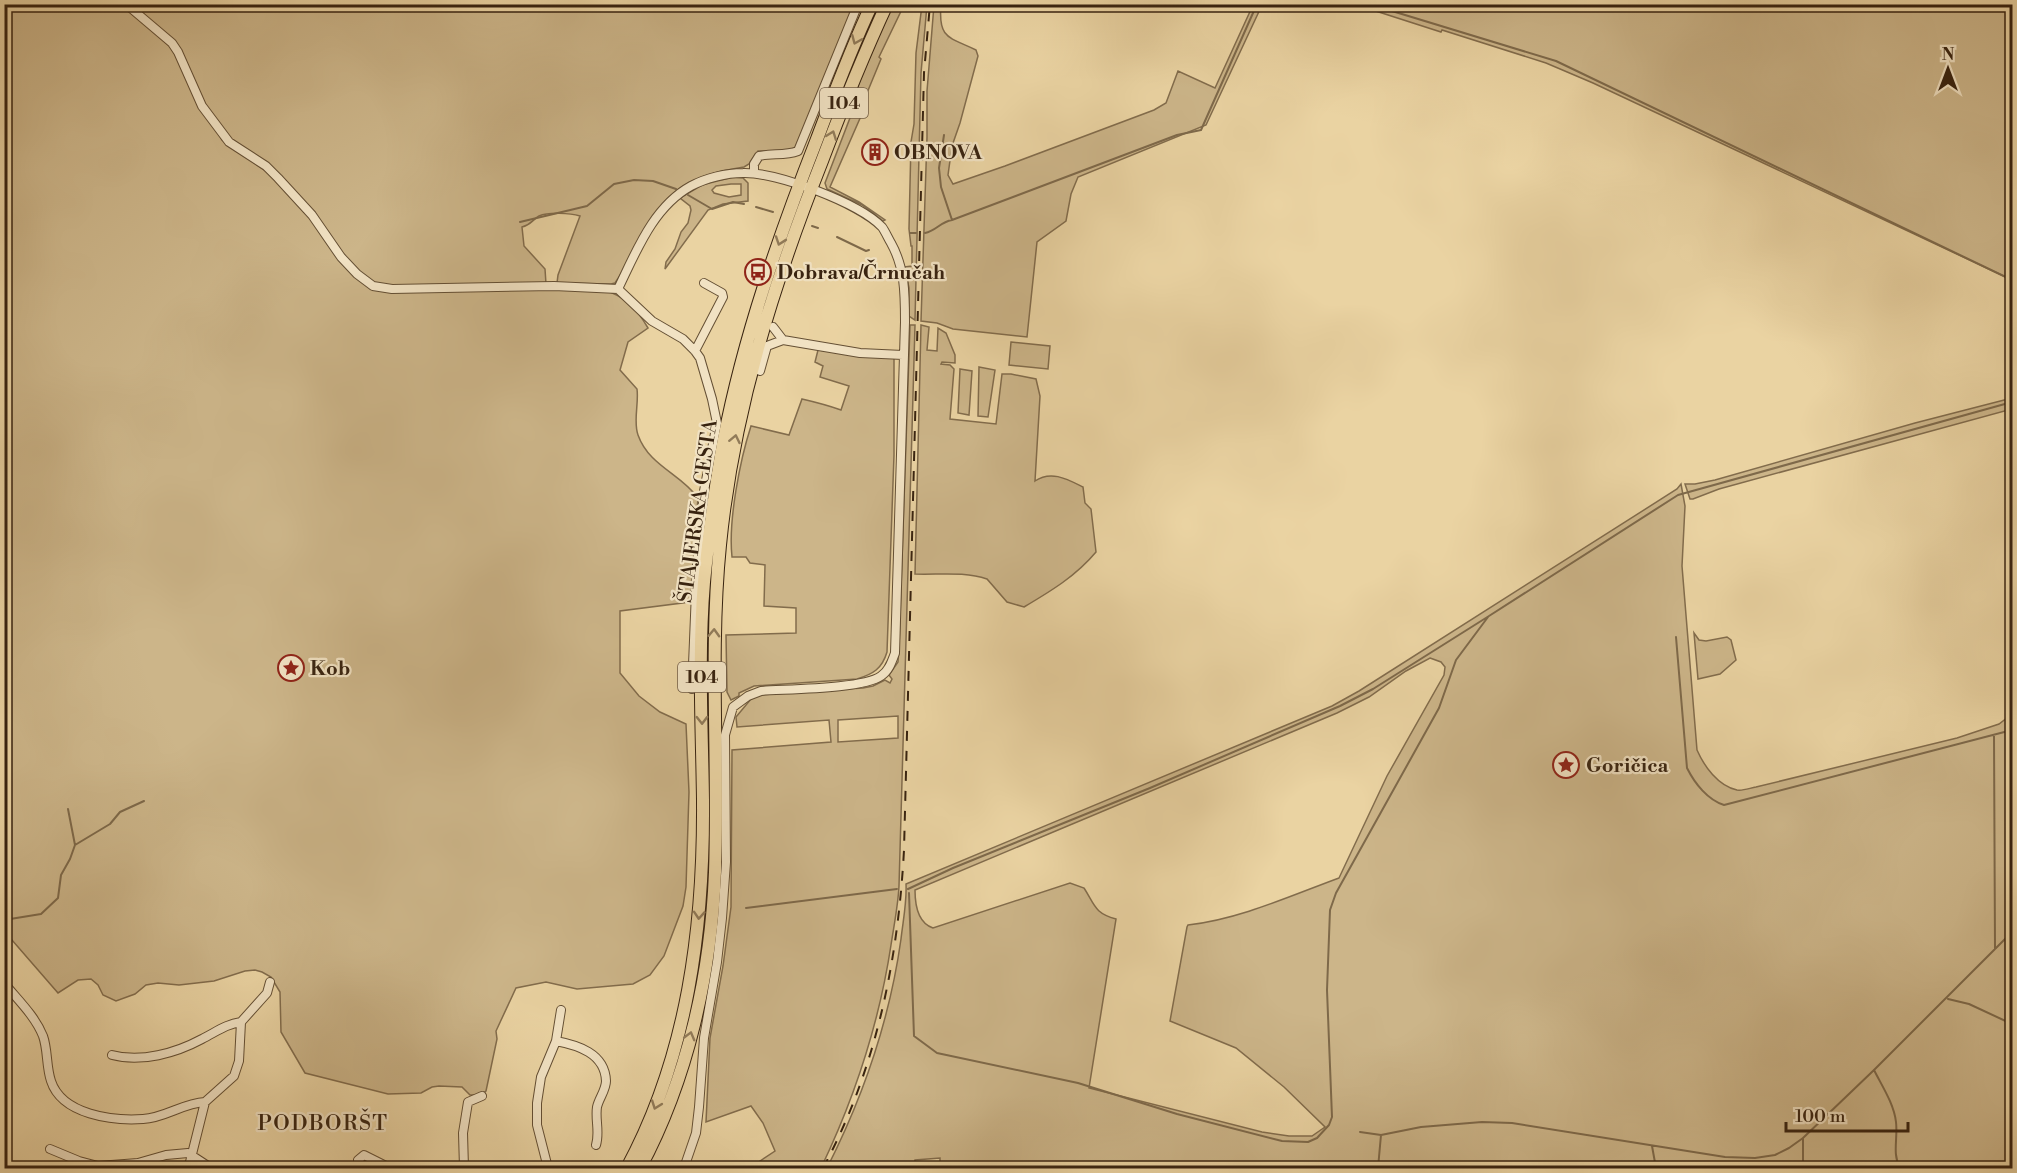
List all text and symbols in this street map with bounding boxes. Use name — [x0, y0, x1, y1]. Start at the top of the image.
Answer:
one-way arrow — [851, 34, 863, 45]
north arrow — [1918, 39, 1978, 99]
text: N — [1942, 45, 1955, 65]
road number: 104 — [820, 88, 868, 118]
one-way arrow — [824, 131, 837, 141]
building icon: OBNOVA — [860, 137, 890, 167]
place label: OBNOVA — [894, 141, 983, 166]
one-way arrow — [775, 235, 787, 246]
bus stop icon: Dobrava/Črnučah — [743, 257, 773, 287]
place label: Dobrava/Črnučah — [777, 259, 946, 286]
street label: ŠTAJERSKA CESTA — [672, 417, 724, 604]
one-way arrow — [728, 435, 741, 445]
one-way arrow — [708, 628, 721, 637]
place icon: Kob — [276, 653, 306, 683]
place label: Kob — [310, 657, 350, 682]
road number: 104 — [678, 662, 726, 692]
one-way arrow — [695, 716, 708, 725]
place icon: Goričica — [1551, 750, 1581, 780]
place label: Goričica — [1586, 754, 1669, 779]
one-way arrow — [693, 911, 706, 920]
one-way arrow — [683, 1031, 695, 1042]
scale bar — [1786, 1095, 1908, 1133]
one-way arrow — [650, 1099, 663, 1109]
text: 100 m — [1795, 1105, 1846, 1128]
district label: PODBORŠT — [257, 1108, 389, 1137]

